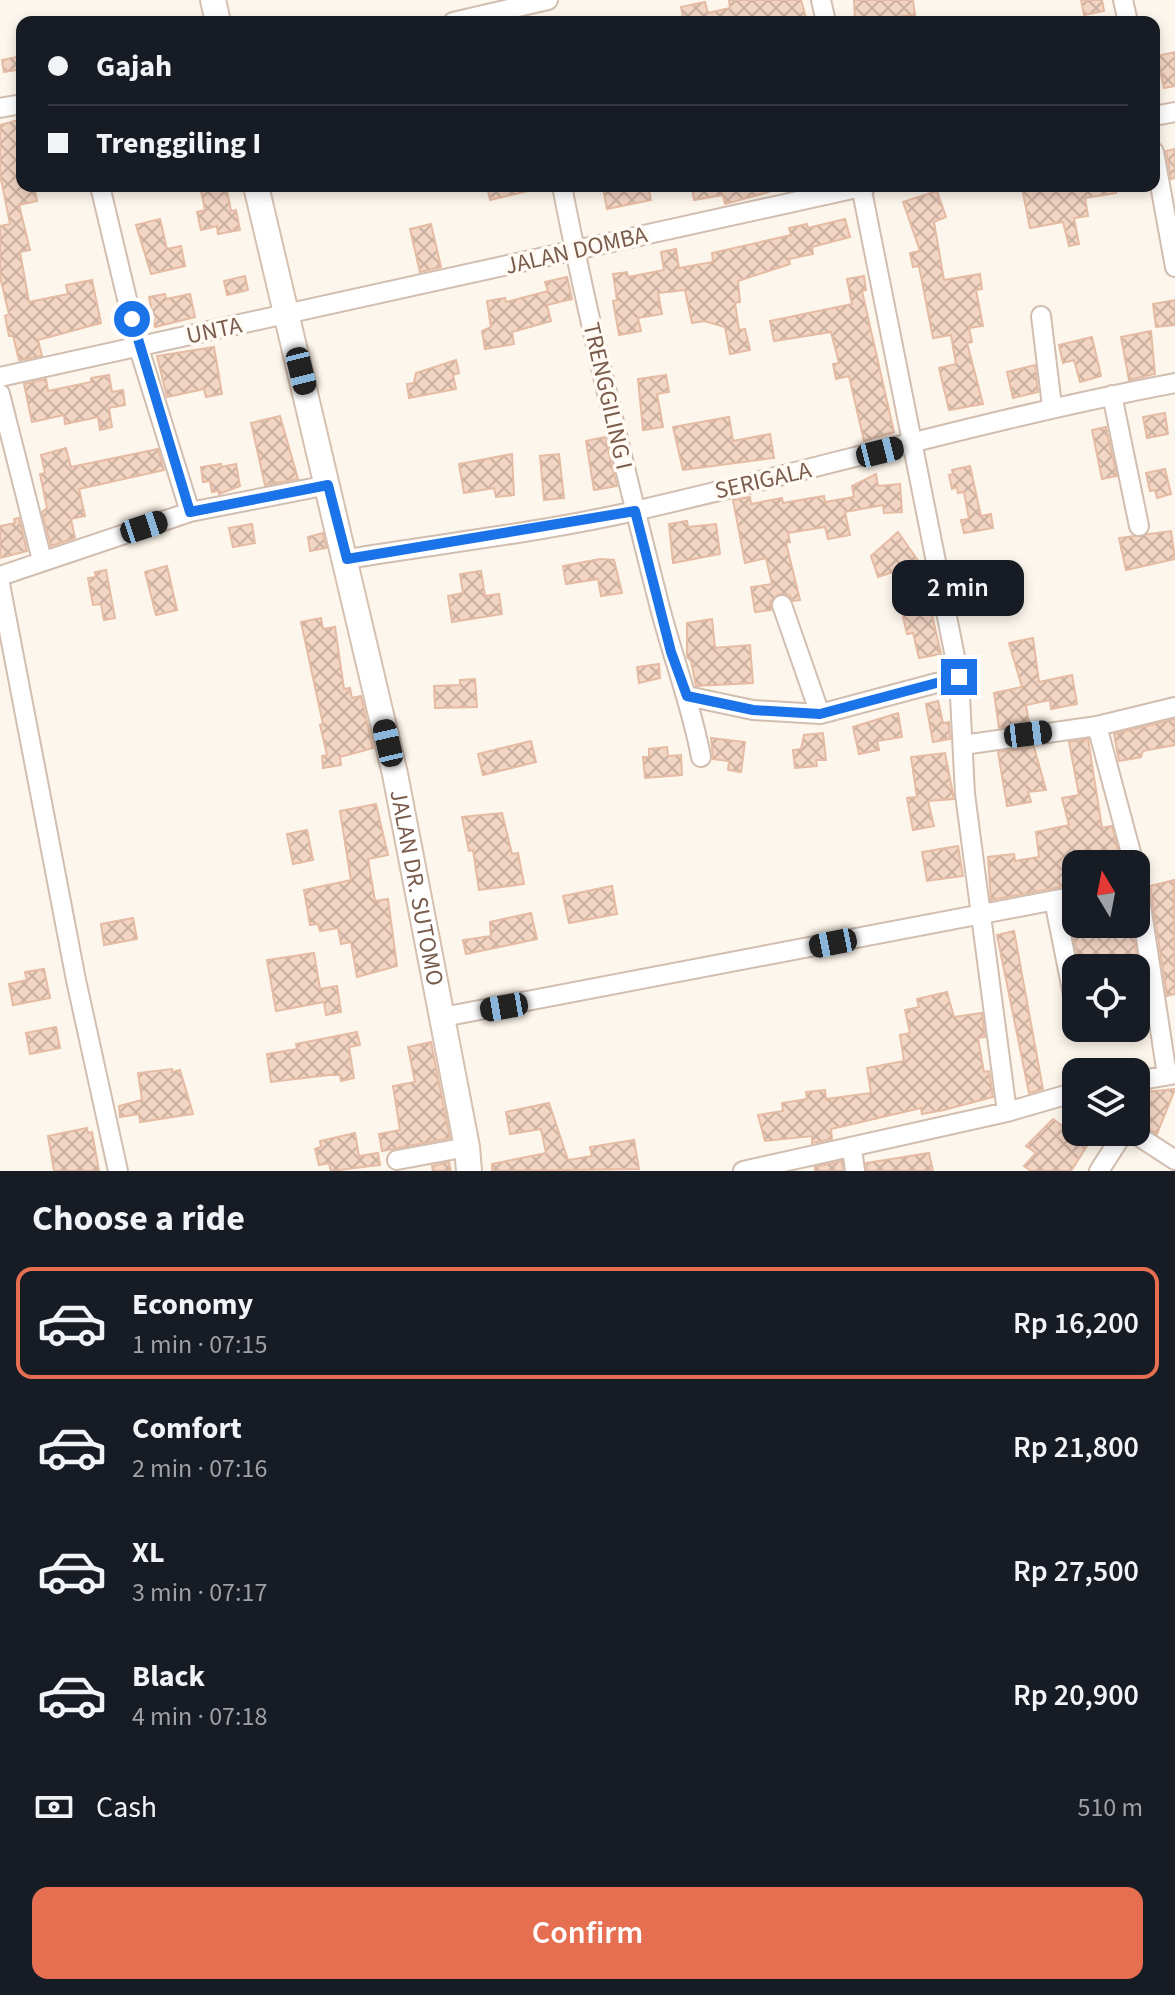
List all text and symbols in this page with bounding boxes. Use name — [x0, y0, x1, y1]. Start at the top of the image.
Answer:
text: Gajah — [96, 45, 172, 88]
text: Trenggiling I — [96, 122, 261, 165]
street label: JALAN DOMBA — [502, 217, 651, 284]
route start — [114, 301, 150, 337]
street label: UNTA — [183, 308, 245, 353]
street label: TRENGGILING I — [574, 319, 641, 473]
car — [284, 345, 318, 397]
car — [854, 435, 906, 469]
street label: SERIGALA — [711, 452, 815, 509]
car — [117, 508, 171, 546]
callout: 2 min — [893, 561, 1025, 617]
text: 2 min — [927, 569, 989, 606]
route end — [941, 659, 977, 695]
car — [371, 717, 405, 769]
car — [1003, 719, 1053, 749]
street label: JALAN DR. SUTOMO — [380, 787, 452, 989]
north arrow — [1062, 850, 1150, 938]
map controls — [1062, 850, 1150, 1146]
car — [807, 927, 859, 959]
button: locate — [1062, 954, 1150, 1042]
car — [478, 991, 530, 1023]
button: layers — [1062, 1058, 1150, 1146]
text: Choose a ride — [32, 1193, 245, 1244]
text: Economy — [132, 1283, 253, 1326]
icon: car — [36, 1287, 108, 1359]
text: Rp 16,200 — [1013, 1302, 1139, 1345]
text: 1 min · 07:15 — [132, 1326, 267, 1363]
text: Comfort — [132, 1407, 242, 1450]
icon: car — [36, 1411, 108, 1483]
text: Rp 21,800 — [1013, 1426, 1139, 1469]
text: 2 min · 07:16 — [132, 1450, 267, 1487]
text: XL — [132, 1531, 165, 1574]
icon: car — [36, 1535, 108, 1607]
text: Rp 27,500 — [1013, 1550, 1139, 1593]
text: 3 min · 07:17 — [132, 1574, 267, 1611]
text: Black — [132, 1655, 205, 1698]
icon: car — [36, 1659, 108, 1731]
text: Rp 20,900 — [1013, 1674, 1139, 1717]
text: 4 min · 07:18 — [132, 1698, 267, 1735]
icon: cash — [32, 1785, 76, 1829]
text: Cash — [96, 1786, 157, 1829]
text: 510 m — [1077, 1789, 1143, 1826]
button: Confirm — [32, 1887, 1143, 1979]

